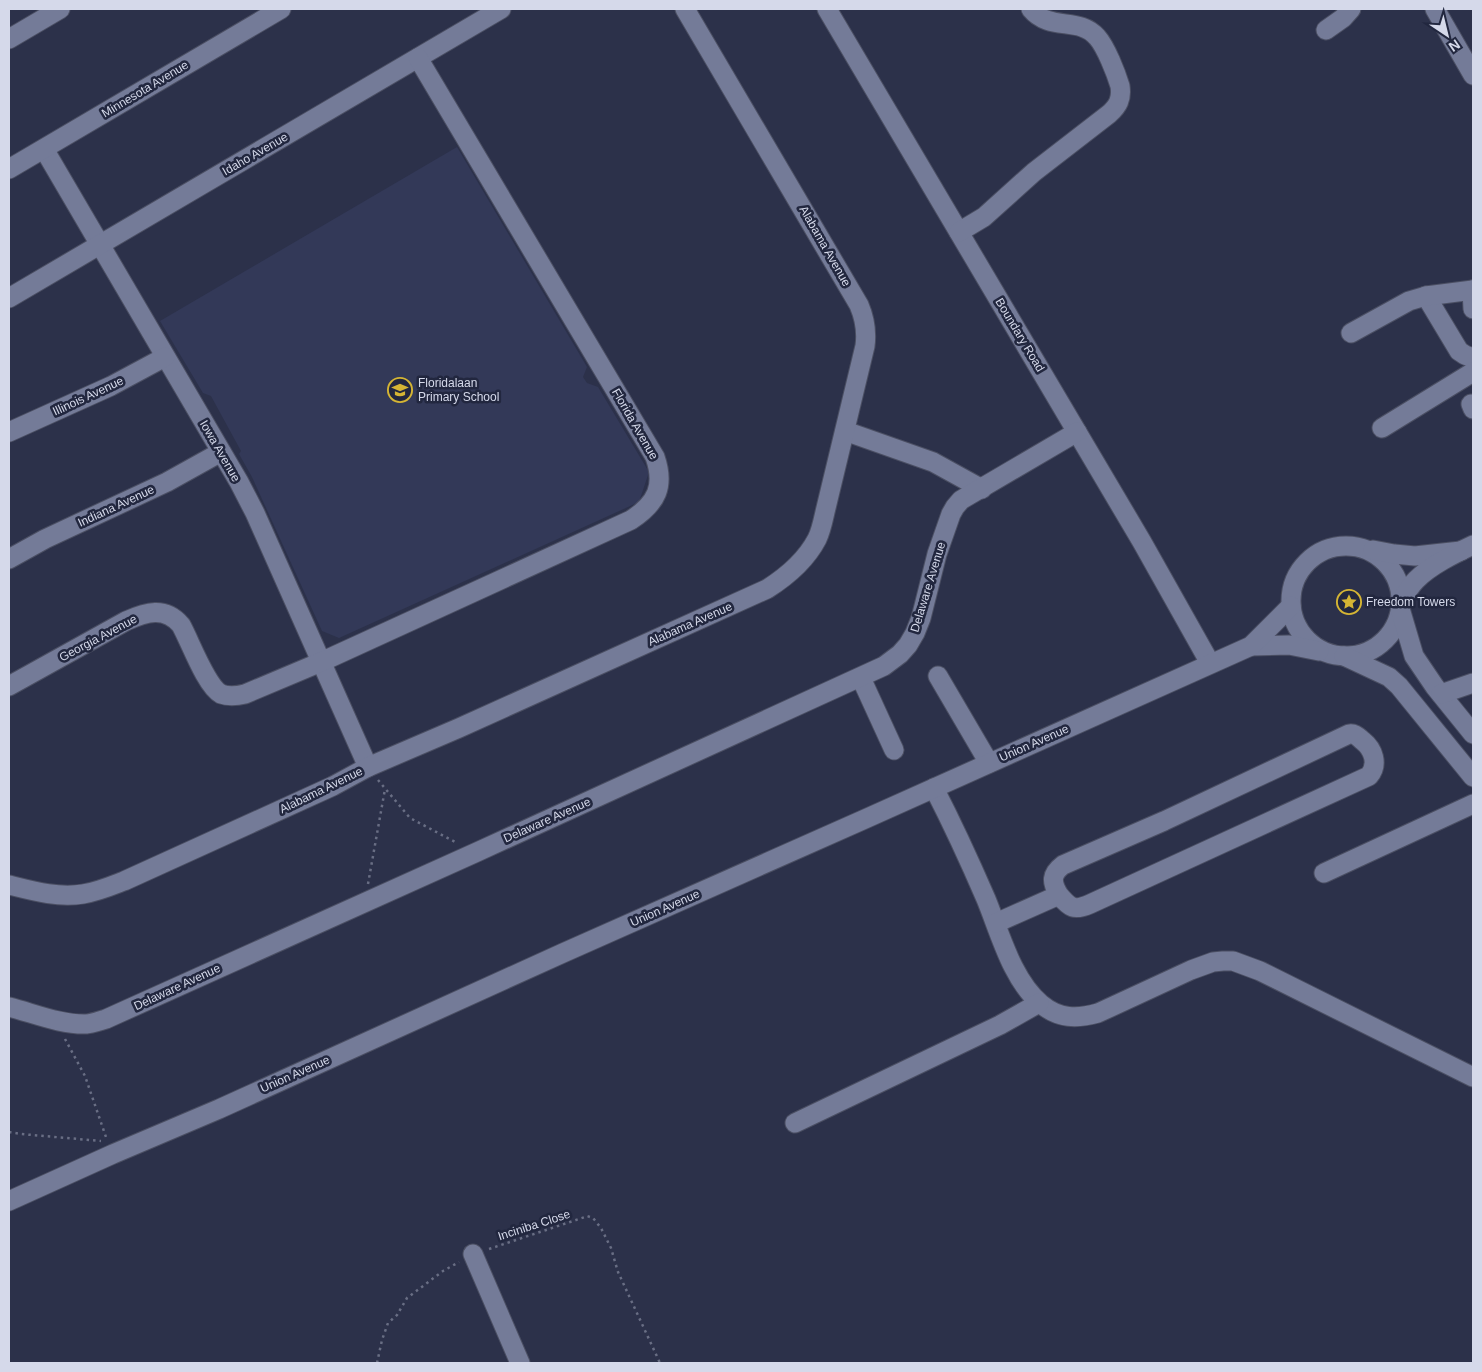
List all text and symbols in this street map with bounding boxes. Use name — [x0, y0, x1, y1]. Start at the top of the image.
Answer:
north arrow — [1422, 10, 1472, 60]
text: N — [1446, 36, 1463, 55]
street label: Minnesota Avenue — [99, 57, 191, 120]
street label: Idaho Avenue — [220, 129, 290, 178]
street label: Alabama Avenue — [796, 203, 854, 289]
street label: Boundary Road — [993, 296, 1047, 374]
street label: Illinois Avenue — [50, 373, 126, 419]
place label: Floridalaan Primary School — [418, 376, 499, 404]
school or university icon: Floridalaan Primary School — [387, 377, 413, 403]
street label: Florida Avenue — [609, 386, 661, 462]
street label: Iowa Avenue — [197, 418, 243, 484]
street label: Indiana Avenue — [76, 482, 157, 530]
street label: Delaware Avenue — [908, 540, 949, 634]
place icon: Freedom Towers — [1336, 589, 1362, 615]
place label: Freedom Towers — [1366, 595, 1455, 609]
street label: Alabama Avenue — [646, 599, 734, 649]
street label: Georgia Avenue — [57, 612, 139, 664]
street label: Union Avenue — [997, 721, 1071, 765]
street label: Alabama Avenue — [277, 764, 365, 816]
street label: Delaware Avenue — [501, 794, 593, 845]
street label: Union Avenue — [628, 886, 702, 930]
street label: Delaware Avenue — [132, 961, 223, 1013]
street label: Union Avenue — [258, 1052, 332, 1096]
street label: Inciniba Close — [496, 1207, 572, 1243]

